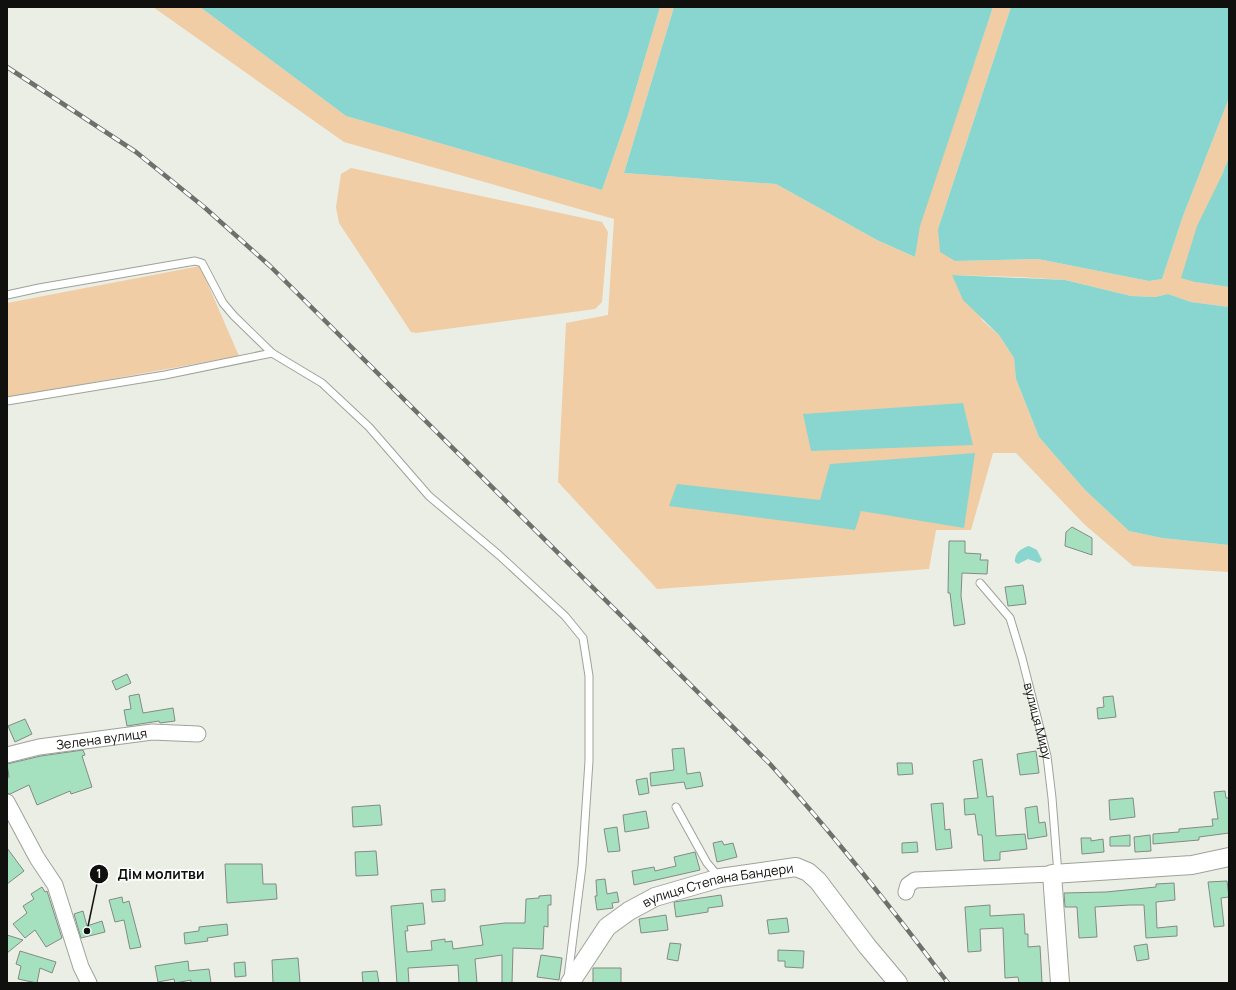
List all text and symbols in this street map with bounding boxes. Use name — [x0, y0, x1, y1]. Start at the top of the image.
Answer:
street label: вулиця Миру — [1020, 681, 1056, 761]
street label: Зелена вулиця — [55, 724, 148, 754]
street label: вулиця Степана Бандери — [639, 858, 795, 911]
callout: Дім молитви — [89, 861, 212, 887]
text: Дім молитви — [118, 864, 204, 883]
text: 1 — [96, 865, 102, 882]

